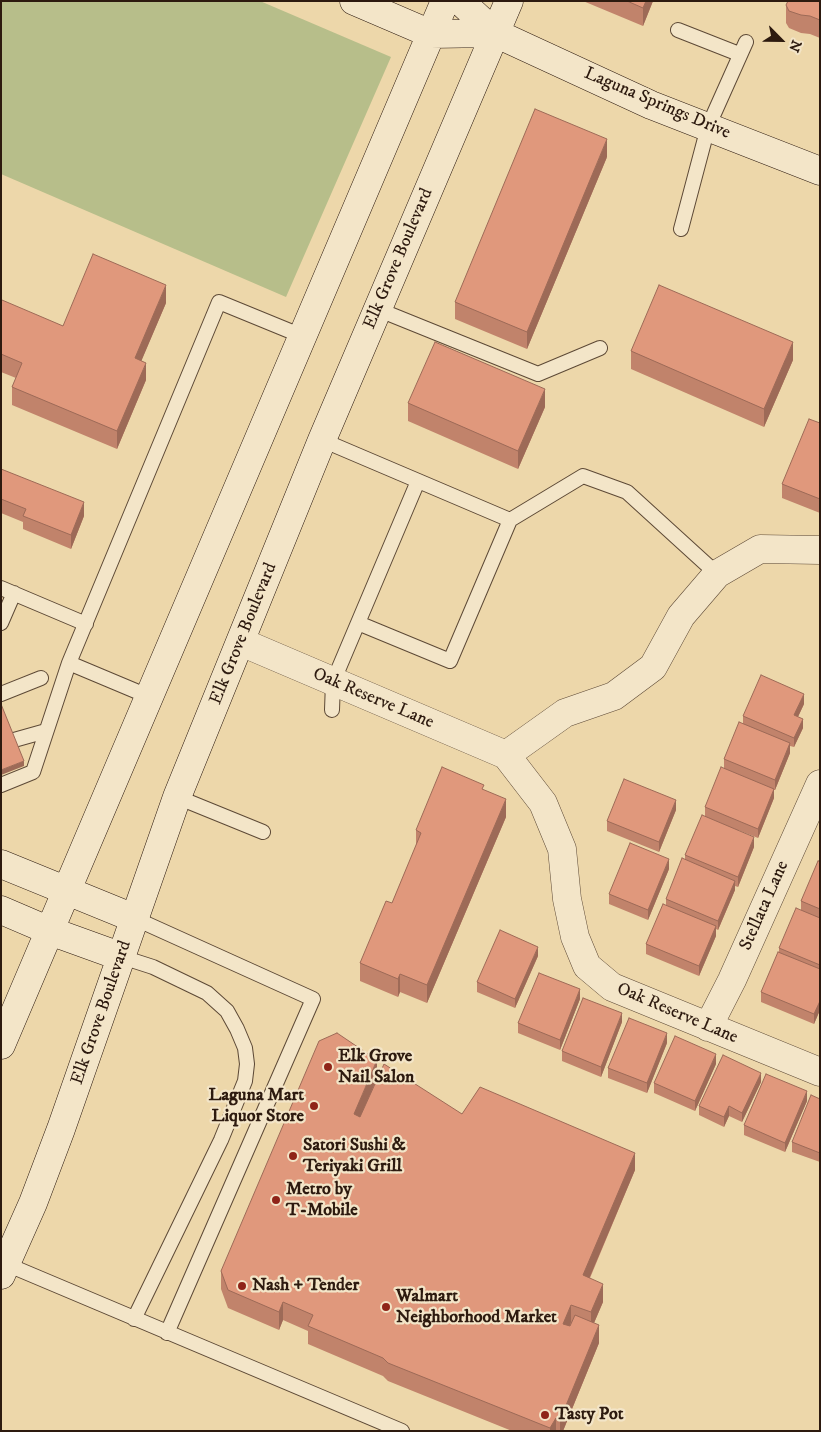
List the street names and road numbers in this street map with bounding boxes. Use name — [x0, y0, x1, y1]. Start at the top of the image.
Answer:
street label: Laguna Springs Drive — [581, 63, 733, 145]
street label: Elk Grove Boulevard — [360, 185, 438, 333]
street label: Elk Grove Boulevard — [206, 560, 282, 708]
street label: Oak Reserve Lane — [309, 664, 437, 734]
street label: Stellata Lane — [736, 858, 794, 954]
street label: Elk Grove Boulevard — [67, 938, 137, 1088]
street label: Oak Reserve Lane — [613, 979, 741, 1049]

